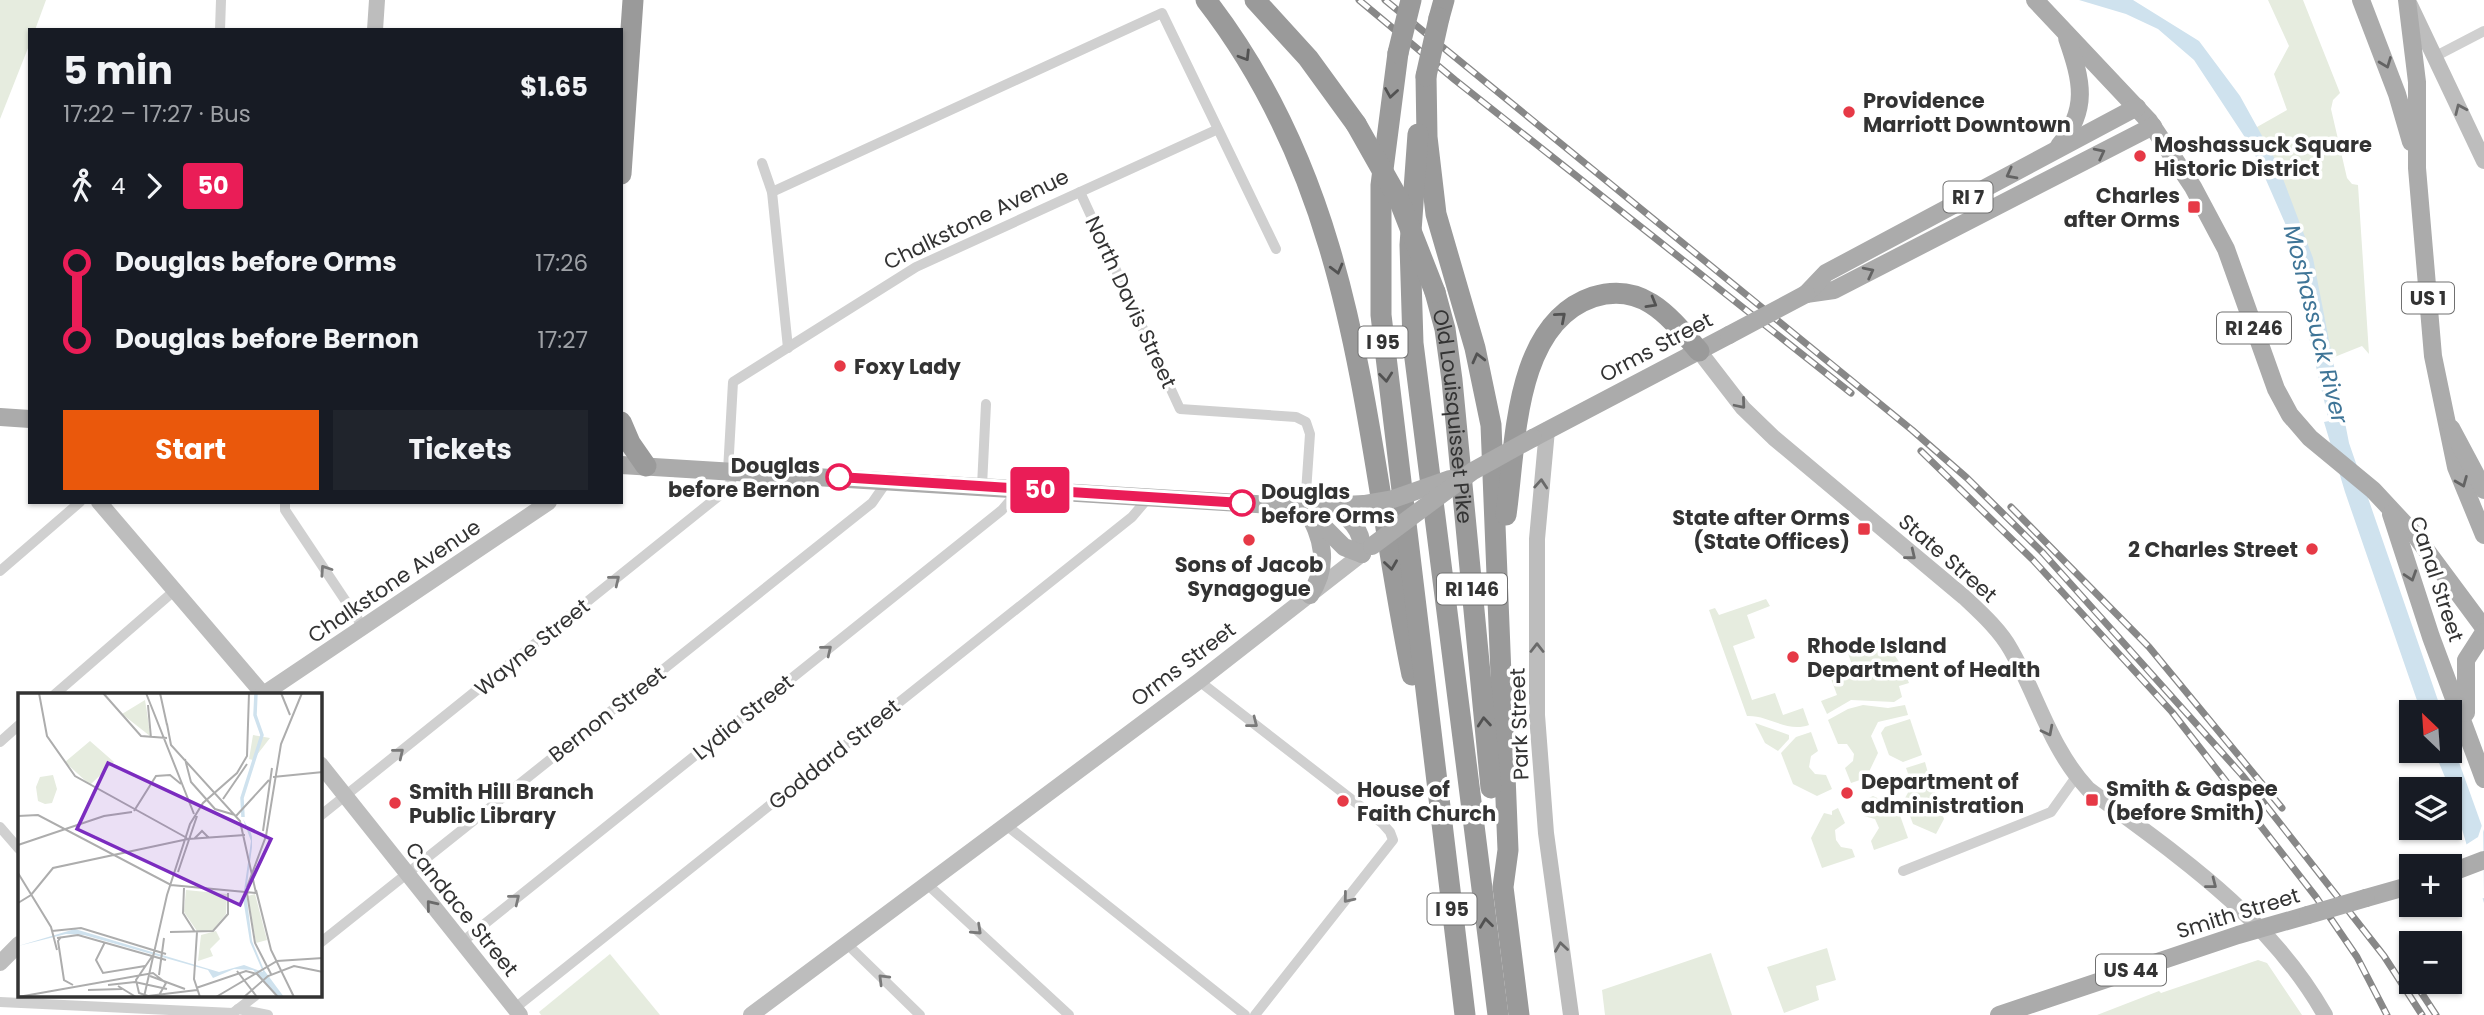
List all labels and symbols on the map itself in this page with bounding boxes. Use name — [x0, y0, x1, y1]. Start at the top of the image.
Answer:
one-way arrow — [1236, 49, 1249, 62]
one-way arrow — [2378, 57, 2392, 69]
place label: Providence Marriott Downtown — [1863, 86, 2071, 139]
one-way arrow — [1384, 87, 1399, 99]
marker: Providence Marriott Downtown — [1841, 104, 1857, 120]
one-way arrow — [2454, 104, 2468, 116]
place label: Moshassuck Square Historic District — [2154, 130, 2372, 183]
one-way arrow — [2093, 148, 2105, 162]
marker: Moshassuck Square Historic District — [2132, 148, 2148, 164]
street label: Chalkstone Avenue — [879, 162, 1073, 276]
one-way arrow — [2006, 165, 2018, 179]
place label: Charles after Orms — [2064, 181, 2180, 234]
road number: RI 7 — [1944, 182, 1993, 212]
marker: Charles after Orms — [2186, 199, 2202, 215]
street label: North Davis Street — [1078, 211, 1184, 393]
water label: Moshassuck River — [2276, 221, 2356, 428]
one-way arrow — [1329, 263, 1344, 275]
one-way arrow — [1862, 266, 1874, 280]
road number: US 1 — [2402, 282, 2454, 314]
one-way arrow — [1645, 295, 1658, 308]
street label: Orms Street — [1594, 305, 1718, 389]
street label: Old Louisquisset Pike — [1426, 306, 1480, 525]
road number: RI 246 — [2217, 312, 2291, 344]
one-way arrow — [1553, 313, 1566, 325]
road number: I 95 — [1358, 326, 1408, 358]
place label: Foxy Lady — [854, 352, 961, 381]
one-way arrow — [1472, 352, 1486, 364]
marker: Foxy Lady — [832, 358, 848, 374]
one-way arrow — [1378, 372, 1393, 383]
one-way arrow — [1733, 396, 1745, 409]
place label: Douglas before Bernon — [668, 451, 820, 504]
marker: Douglas before Bernon — [826, 464, 852, 490]
line badge: 50 — [1009, 467, 1072, 513]
one-way arrow — [2454, 475, 2468, 487]
place label: Douglas before Orms — [1261, 477, 1395, 530]
one-way arrow — [1533, 479, 1548, 490]
marker: Douglas before Orms — [1229, 490, 1255, 516]
place label: State after Orms (State Offices) — [1672, 503, 1850, 556]
street label: State Street — [1892, 507, 2004, 609]
street label: Chalkstone Avenue — [302, 512, 486, 650]
street label: Canal Street — [2403, 513, 2471, 645]
marker: State after Orms (State Offices) — [1856, 521, 1872, 537]
marker: Sons of Jacob Synagogue — [1241, 532, 1257, 548]
place label: 2 Charles Street — [2128, 535, 2298, 564]
marker: 2 Charles Street — [2304, 541, 2320, 557]
one-way arrow — [1903, 547, 1916, 559]
place label: Sons of Jacob Synagogue — [1175, 550, 1323, 603]
one-way arrow — [1384, 559, 1399, 571]
one-way arrow — [321, 565, 334, 578]
one-way arrow — [2403, 569, 2417, 581]
road number: RI 146 — [1437, 574, 1507, 604]
one-way arrow — [606, 576, 619, 588]
street label: Wayne Street — [468, 592, 596, 702]
street label: Orms Street — [1125, 615, 1241, 713]
place label: Rhode Island Department of Health — [1807, 631, 2040, 684]
one-way arrow — [1529, 642, 1545, 653]
one-way arrow — [818, 646, 831, 658]
marker: Rhode Island Department of Health — [1785, 649, 1801, 665]
street label: Bernon Street — [542, 659, 672, 769]
street label: Lydia Street — [687, 667, 799, 767]
street label: Park Street — [1503, 667, 1535, 781]
street label: Goddard Street — [762, 692, 906, 816]
inset map — [18, 693, 322, 998]
north arrow — [2399, 700, 2462, 763]
one-way arrow — [1246, 714, 1258, 727]
one-way arrow — [1477, 716, 1492, 727]
one-way arrow — [2039, 724, 2053, 736]
one-way arrow — [391, 749, 404, 761]
place label: Department of administration — [1861, 767, 2024, 820]
place label: Smith & Gaspee (before Smith) — [2106, 774, 2278, 827]
place label: House of Faith Church — [1357, 775, 1496, 828]
place label: Smith Hill Branch Public Library — [409, 777, 594, 830]
marker: Department of administration — [1839, 785, 1855, 801]
marker: Smith & Gaspee (before Smith) — [2084, 792, 2100, 808]
marker: House of Faith Church — [1335, 793, 1351, 809]
marker: Smith Hill Branch Public Library — [387, 795, 403, 811]
street label: Candace Street — [399, 836, 525, 982]
one-way arrow — [2204, 876, 2217, 889]
street label: Smith Street — [2173, 881, 2303, 945]
one-way arrow — [1343, 890, 1356, 903]
road number: I 95 — [1428, 894, 1476, 925]
one-way arrow — [507, 895, 520, 908]
one-way arrow — [427, 900, 439, 913]
one-way arrow — [1478, 917, 1493, 929]
one-way arrow — [969, 922, 982, 935]
one-way arrow — [1554, 942, 1569, 953]
road number: US 44 — [2096, 954, 2166, 986]
one-way arrow — [879, 975, 892, 988]

